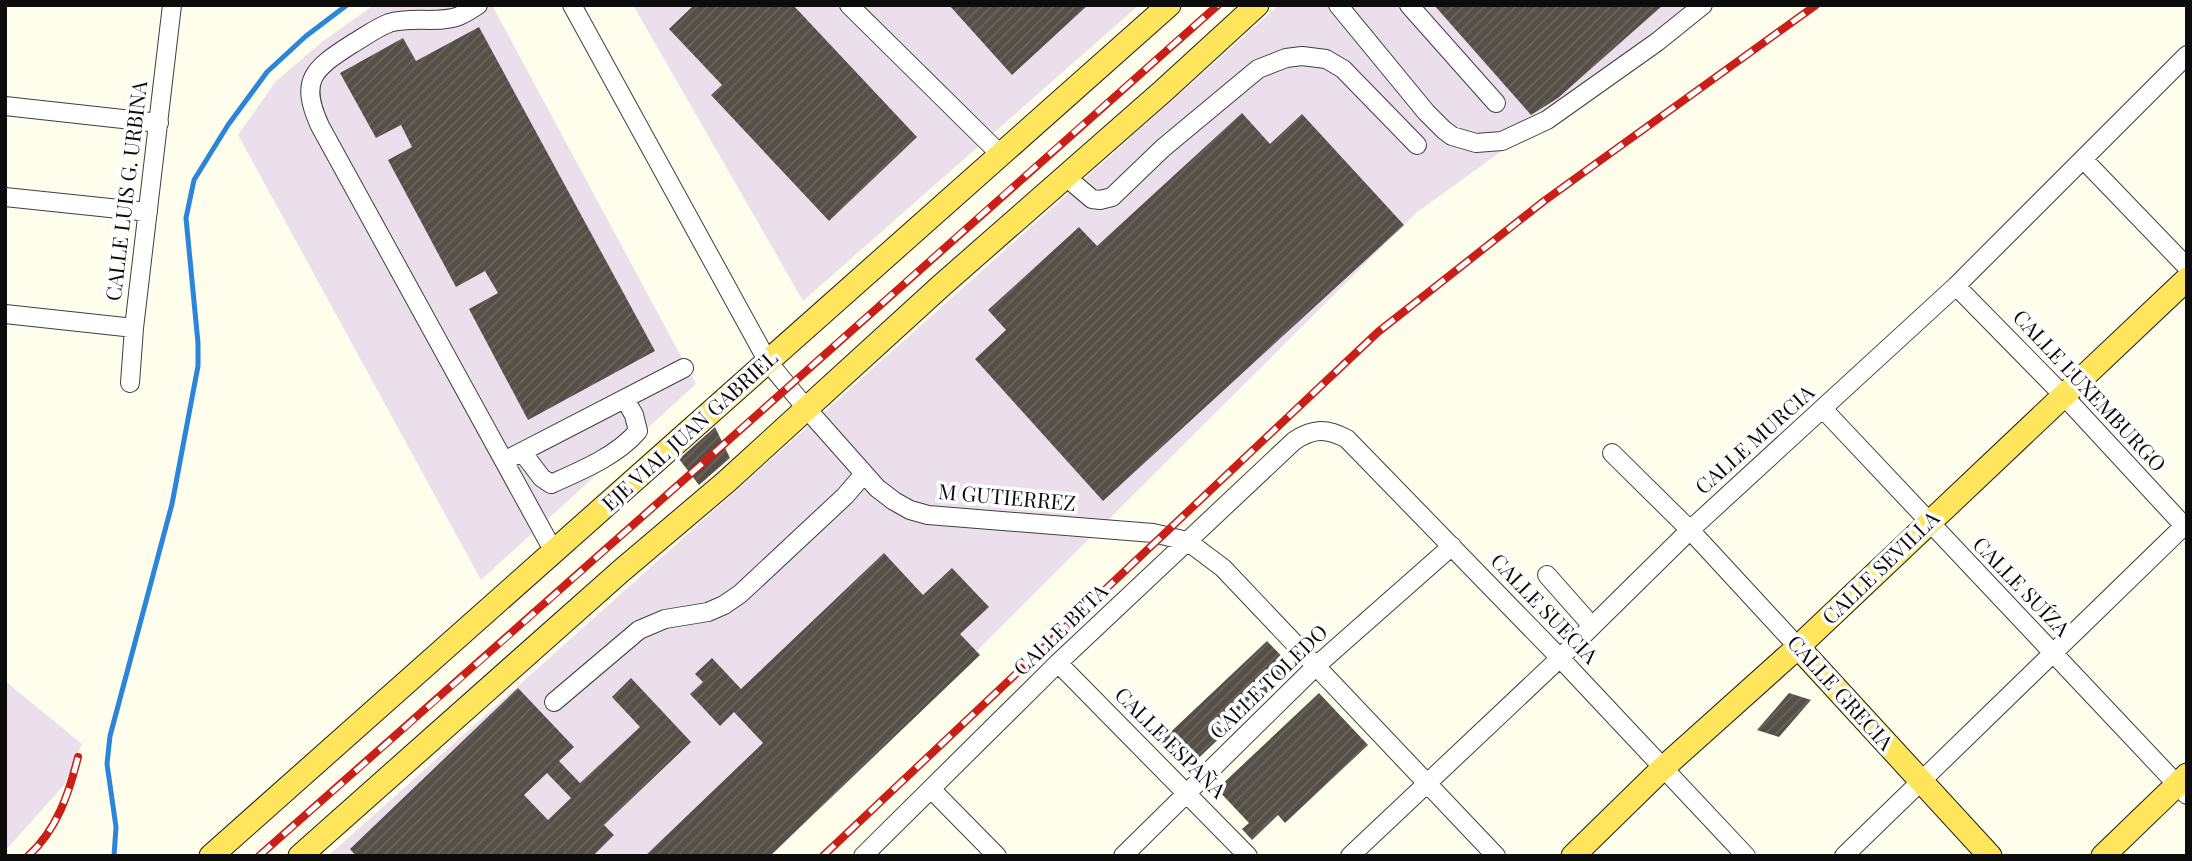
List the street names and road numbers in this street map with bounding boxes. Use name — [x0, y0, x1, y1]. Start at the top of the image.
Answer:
street label: CALLE LUIS G. URBINA — [98, 78, 153, 302]
street label: CALLE LUXEMBURGO — [2008, 302, 2173, 477]
street label: EJE VIAL JUAN GABRIEL — [595, 343, 783, 516]
street label: CALLE MURCIA — [1688, 377, 1820, 499]
street label: M GUTIERREZ — [937, 476, 1077, 516]
street label: CALLE SEVILLA — [1815, 503, 1945, 630]
street label: CALLE SUÍZA — [1968, 530, 2078, 642]
street label: CALLE SUECIA — [1486, 546, 1606, 669]
street label: CALLE BETA — [1006, 576, 1113, 681]
street label: CALLE TOLEDO — [1203, 617, 1333, 744]
street label: CALLE GRECIA — [1782, 628, 1901, 756]
street label: CALLE ESPAÑA — [1110, 680, 1234, 804]

